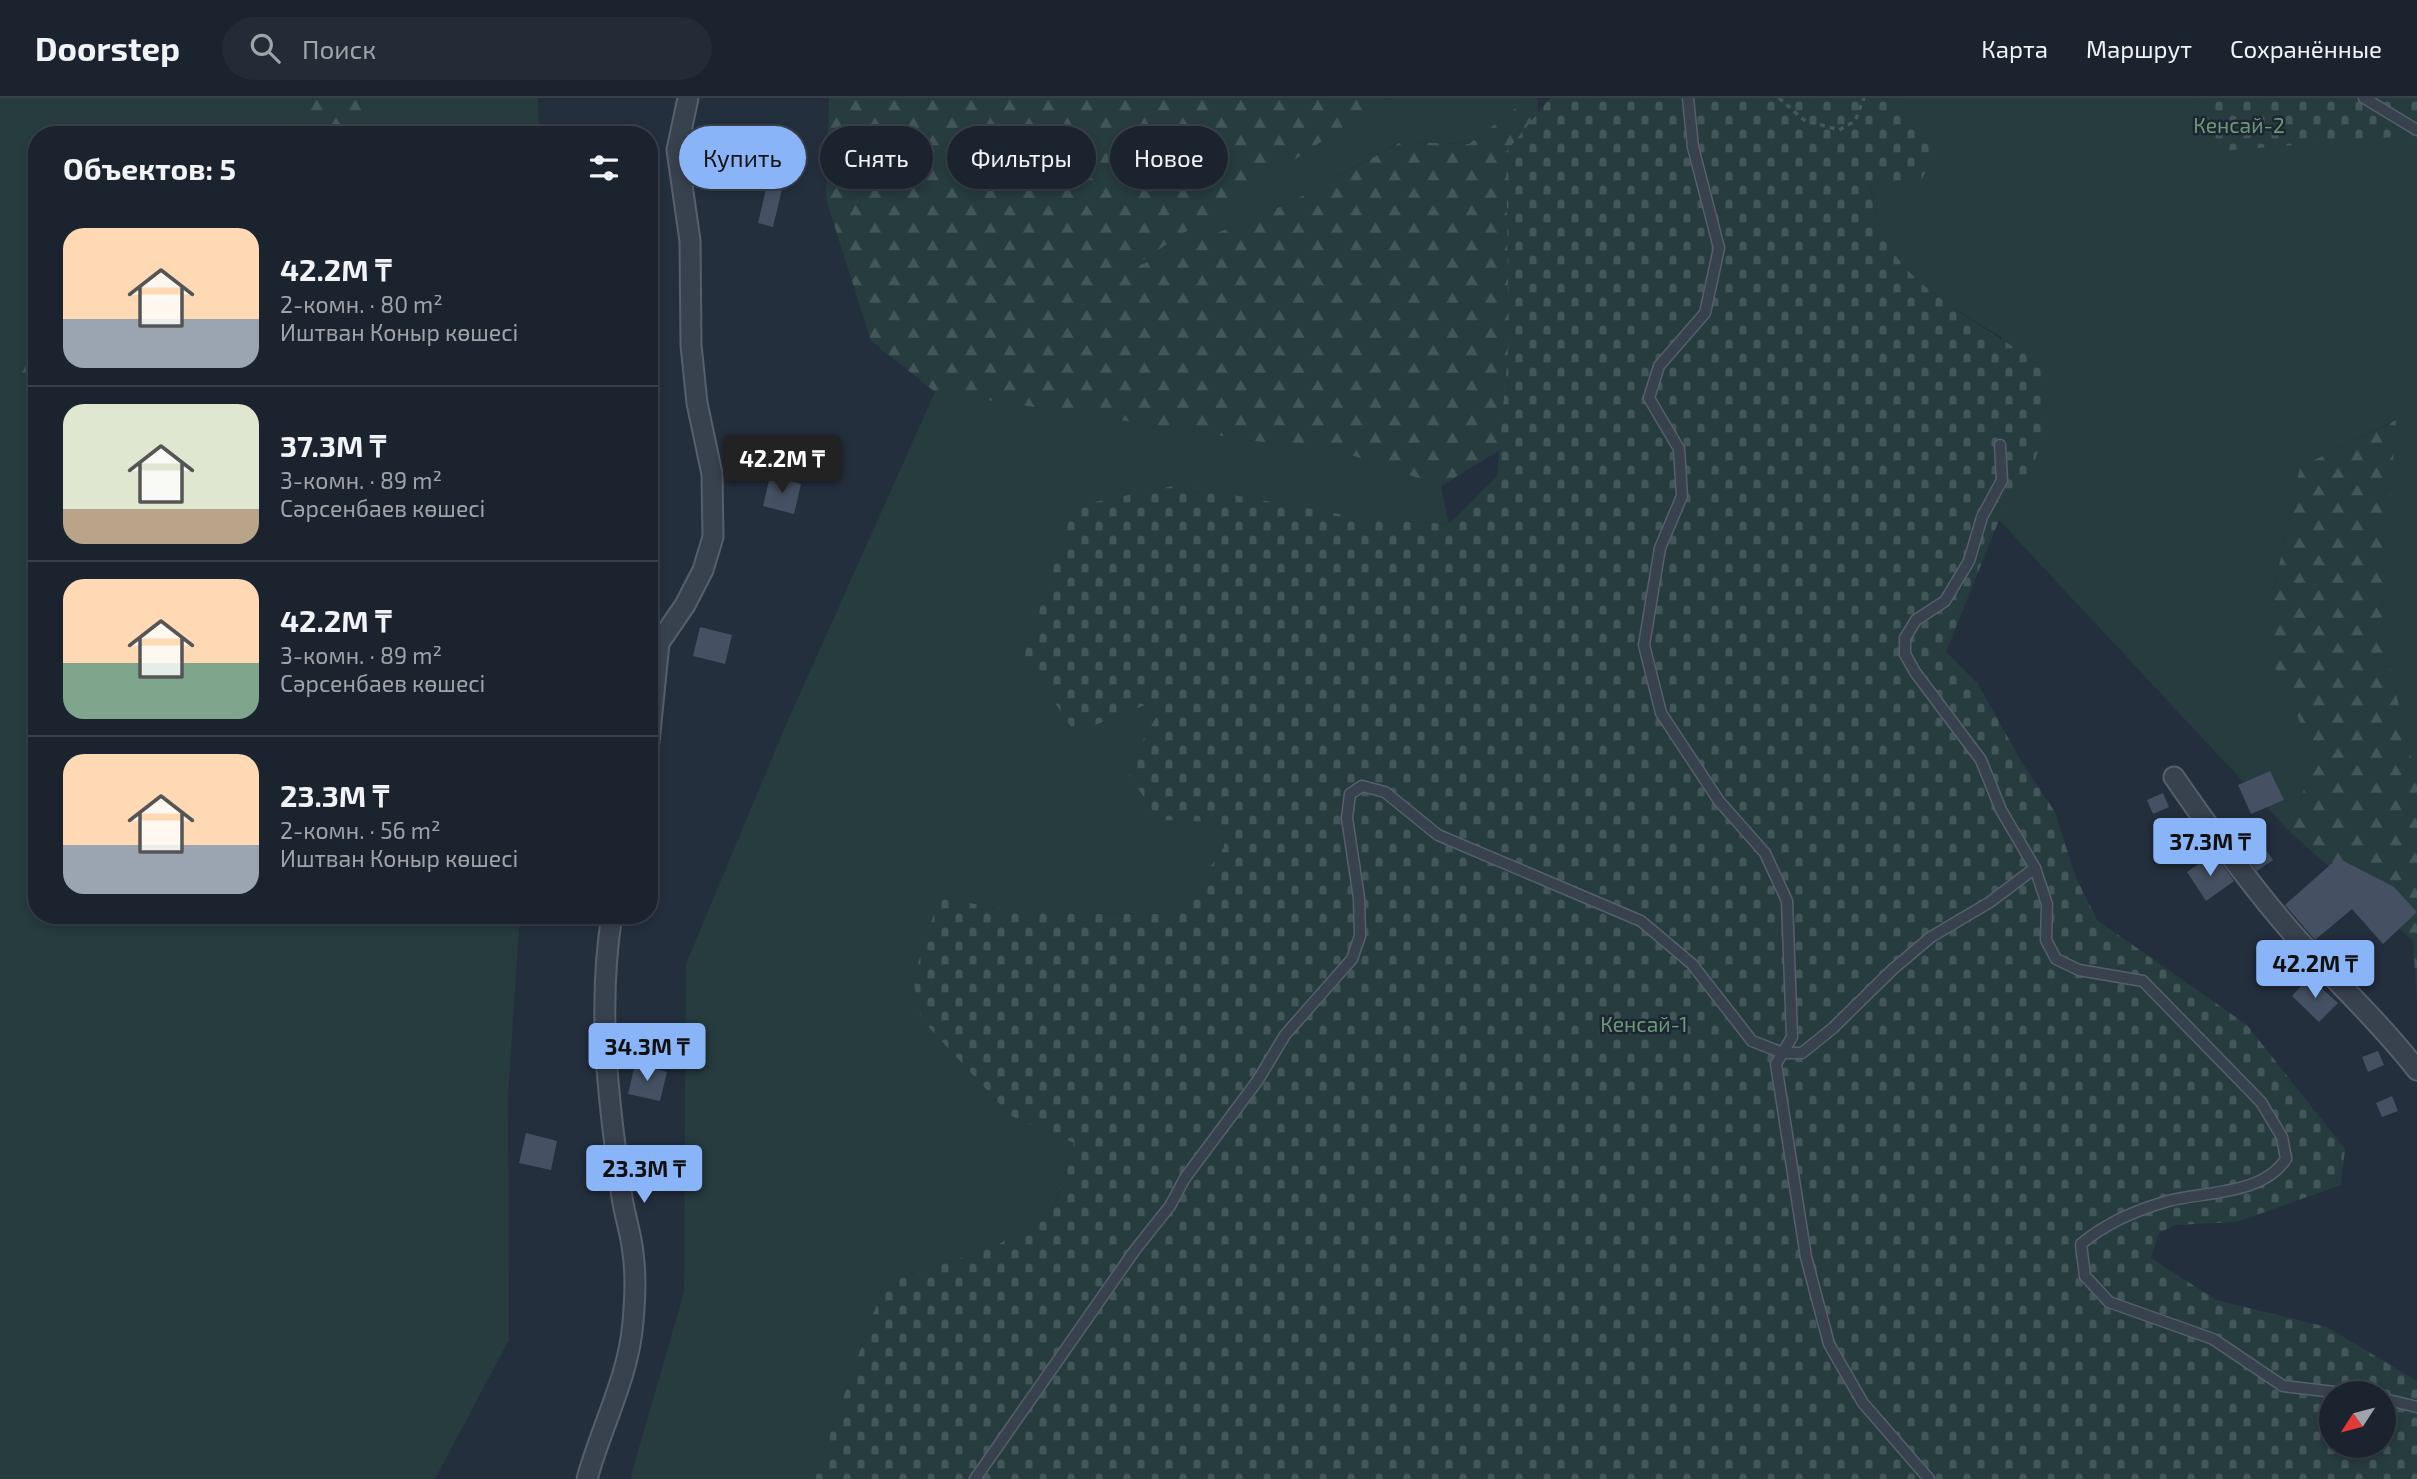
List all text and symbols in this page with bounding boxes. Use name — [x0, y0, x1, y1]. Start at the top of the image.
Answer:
search box — [222, 17, 712, 80]
text: Doorstep — [35, 28, 180, 68]
icon: search — [246, 29, 284, 67]
text: Поиск — [302, 33, 376, 64]
text: Карта — [1981, 34, 2048, 63]
text: Маршрут — [2086, 34, 2192, 63]
text: Сохранённые — [2230, 34, 2382, 63]
park label: Кенсай-2 — [2193, 112, 2285, 137]
chip: Купить — [679, 126, 806, 189]
chip: Снять — [820, 126, 933, 189]
chip: Фильтры — [947, 126, 1096, 189]
chip: Новое — [1110, 126, 1228, 189]
icon: filters — [585, 149, 623, 187]
text: Объектов: 5 — [63, 150, 236, 186]
text: 42.2M ₸ — [280, 251, 392, 287]
icon: home — [119, 256, 203, 340]
text: 2-комн. · 80 m² — [280, 290, 443, 318]
text: Иштван Коныр көшесі — [280, 318, 518, 346]
text: 37.3M ₸ — [280, 427, 386, 463]
icon: home — [119, 432, 203, 516]
pin: 42.2M ₸ — [717, 436, 847, 495]
text: 42.2M ₸ — [739, 444, 825, 472]
text: 3-комн. · 89 m² — [280, 466, 442, 494]
text: Сәрсенбаев көшесі — [280, 494, 485, 522]
text: 42.2M ₸ — [280, 602, 392, 638]
icon: home — [119, 607, 203, 691]
text: 3-комн. · 89 m² — [280, 641, 442, 669]
text: Сәрсенбаев көшесі — [280, 669, 485, 697]
text: 23.3M ₸ — [280, 777, 389, 813]
icon: home — [119, 782, 203, 866]
text: 2-комн. · 56 m² — [280, 816, 440, 844]
pin: 37.3M ₸ — [2145, 818, 2275, 878]
text: 37.3M ₸ — [2169, 827, 2251, 855]
text: Иштван Коныр көшесі — [280, 844, 518, 872]
pin: 42.2M ₸ — [2250, 940, 2380, 1000]
text: 42.2M ₸ — [2272, 949, 2358, 977]
park label: Кенсай-1 — [1600, 1011, 1688, 1036]
pin: 34.3M ₸ — [582, 1024, 712, 1083]
text: 34.3M ₸ — [605, 1032, 689, 1060]
pin: 23.3M ₸ — [579, 1146, 709, 1205]
text: 23.3M ₸ — [602, 1154, 686, 1182]
north arrow — [2319, 1381, 2396, 1458]
map controls — [2319, 1381, 2396, 1458]

